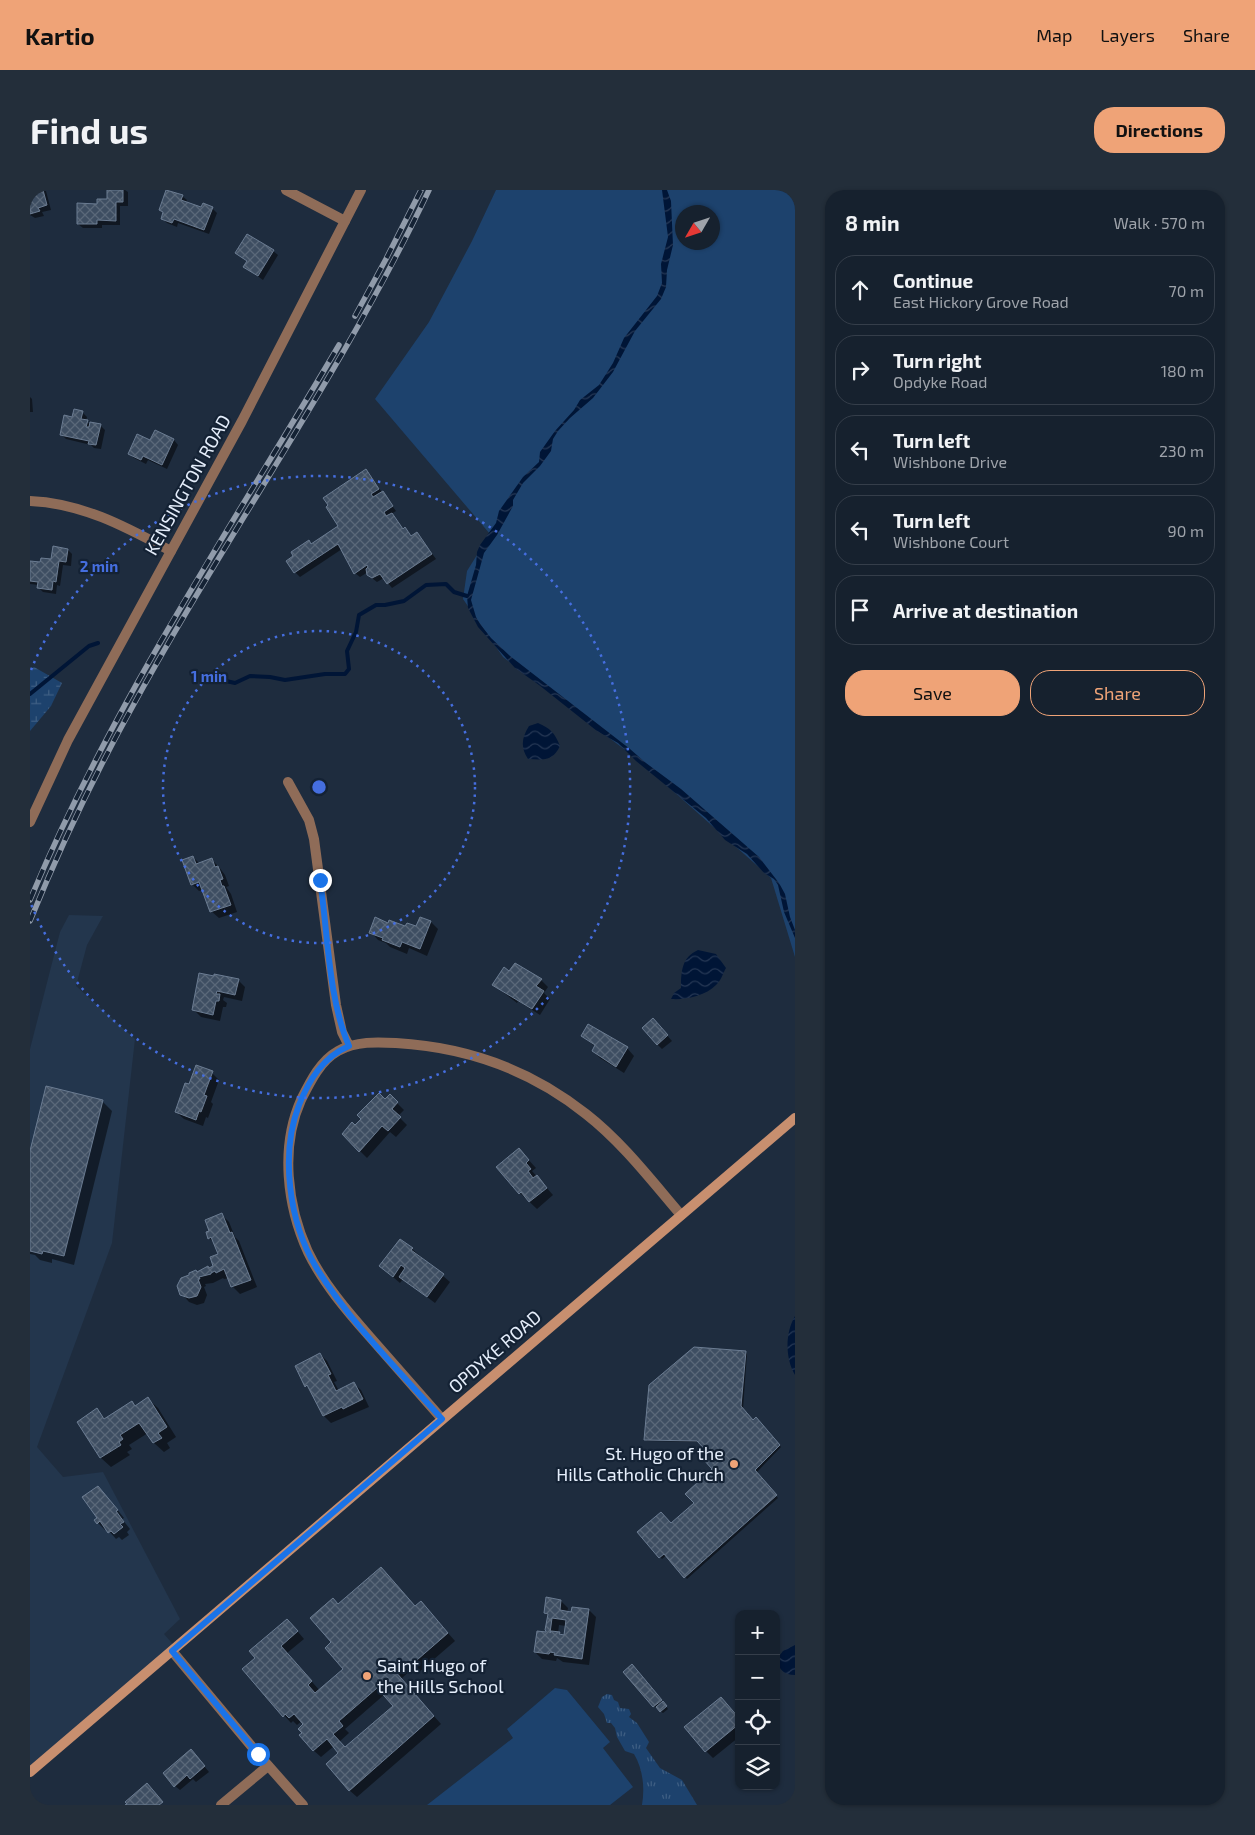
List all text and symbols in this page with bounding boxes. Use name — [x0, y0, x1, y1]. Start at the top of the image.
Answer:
text: Kartio — [25, 21, 95, 50]
text: Map — [1036, 24, 1072, 46]
text: Layers — [1100, 24, 1155, 46]
text: Share — [1183, 24, 1230, 46]
button: Directions — [1094, 107, 1225, 153]
text: Find us — [30, 109, 148, 151]
north arrow — [675, 205, 720, 250]
text: 8 min — [845, 210, 900, 235]
text: Walk · 570 m — [1114, 213, 1205, 232]
text: Continue — [893, 269, 973, 292]
icon: ahead — [846, 276, 874, 304]
text: 70 m — [1169, 281, 1204, 300]
text: East Hickory Grove Road — [893, 292, 1069, 311]
text: Turn right — [893, 349, 981, 372]
icon: right — [846, 356, 874, 384]
text: 180 m — [1161, 361, 1204, 380]
text: Opdyke Road — [893, 372, 988, 391]
street label: KENSINGTON ROAD — [139, 410, 235, 559]
text: Turn left — [893, 429, 970, 452]
icon: left — [846, 436, 874, 464]
text: 230 m — [1159, 441, 1204, 460]
text: Wishbone Drive — [893, 452, 1007, 471]
text: Turn left — [893, 509, 970, 532]
icon: left — [846, 516, 874, 544]
text: 90 m — [1168, 521, 1204, 540]
text: Wishbone Court — [893, 532, 1009, 551]
text: 2 min — [80, 557, 118, 575]
icon: arrive — [846, 596, 874, 624]
text: Arrive at destination — [893, 599, 1078, 622]
text: 1 min — [191, 667, 227, 685]
button: Save — [845, 670, 1020, 716]
button: Share — [1030, 670, 1205, 716]
centre of rings — [310, 778, 328, 796]
route end — [309, 869, 332, 892]
street label: OPDYKE ROAD — [444, 1305, 545, 1397]
place label: St. Hugo of the Hills Catholic Church — [556, 1442, 724, 1485]
marker: St. Hugo of the Hills Catholic Church — [728, 1458, 740, 1470]
map controls — [735, 1610, 780, 1790]
button: + — [735, 1610, 780, 1655]
place label: Saint Hugo of the Hills School — [377, 1654, 504, 1697]
button: − — [735, 1655, 780, 1700]
marker: Saint Hugo of the Hills School — [361, 1670, 373, 1682]
button: locate — [735, 1700, 780, 1745]
route start — [247, 1743, 270, 1766]
button: layers — [735, 1745, 780, 1790]

